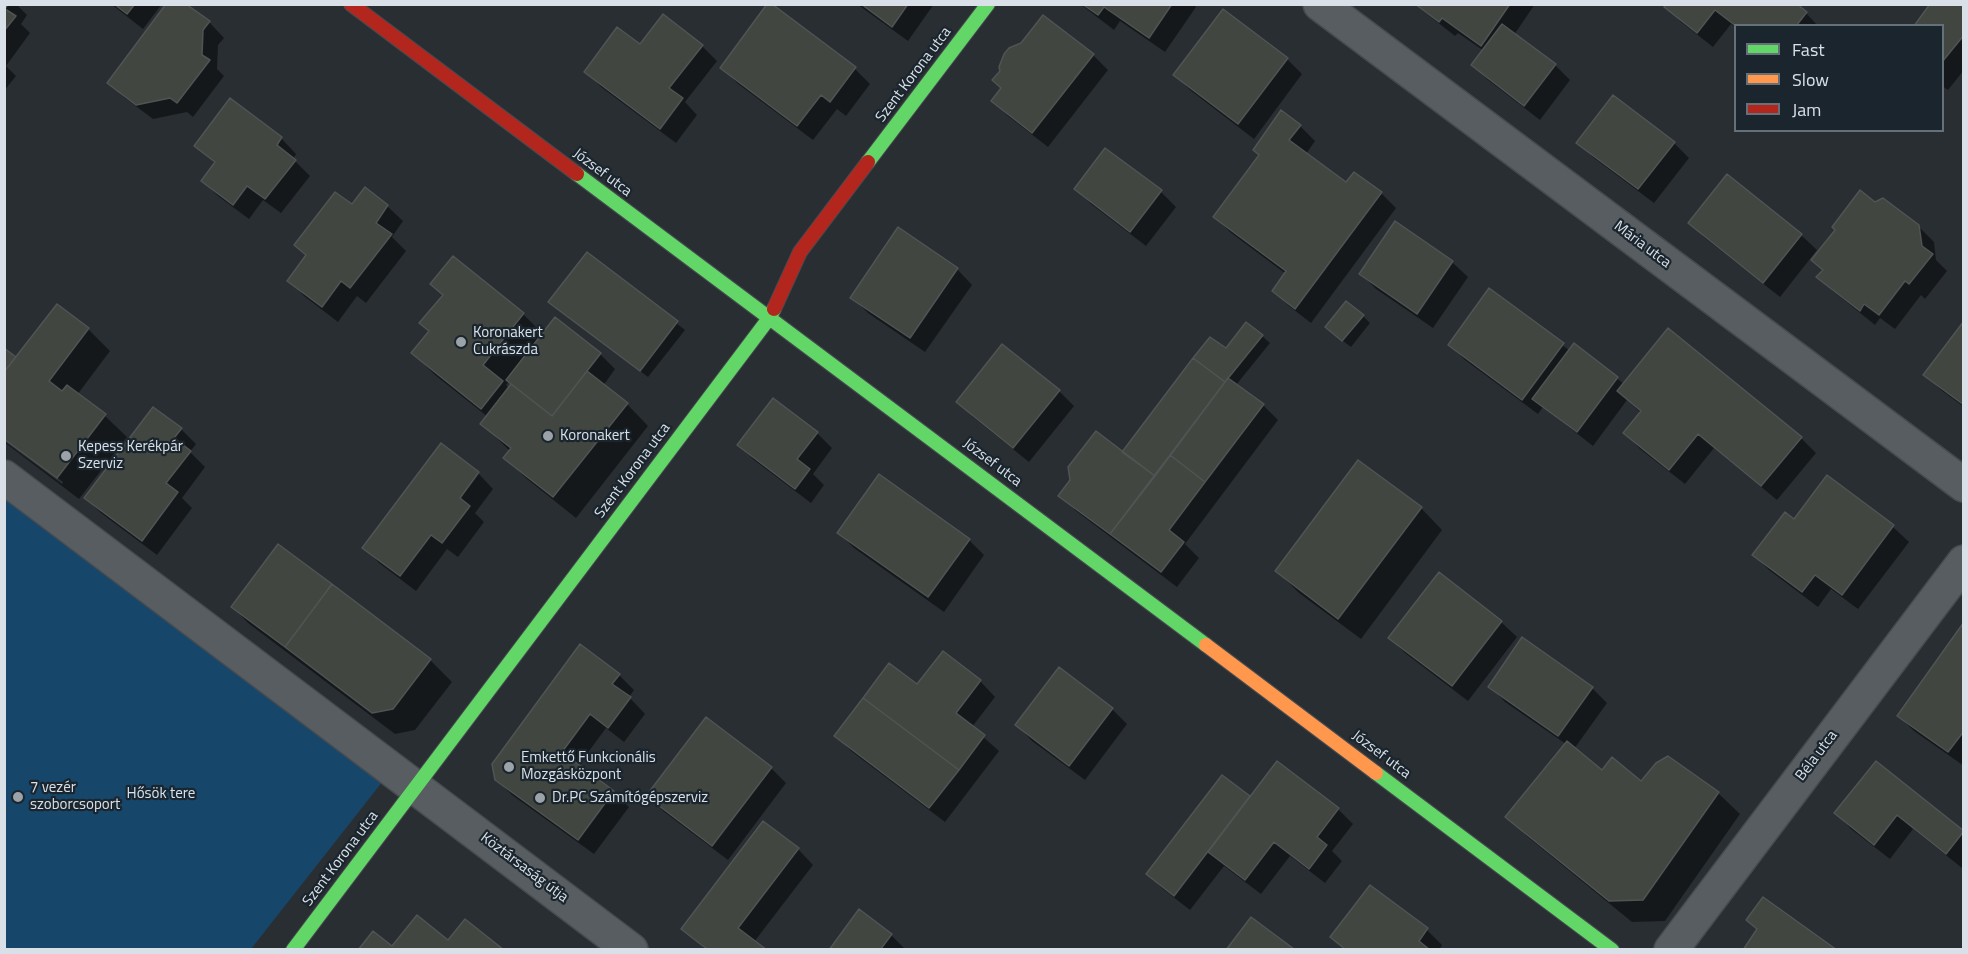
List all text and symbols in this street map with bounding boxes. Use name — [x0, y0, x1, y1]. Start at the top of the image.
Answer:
street label: Szent Korona utca — [872, 24, 956, 126]
legend — [1734, 24, 1944, 132]
text: Fast — [1792, 36, 1825, 63]
text: Slow — [1792, 66, 1829, 93]
text: Jam — [1792, 96, 1821, 123]
street label: József utca — [569, 145, 635, 201]
street label: Mária utca — [1610, 218, 1674, 272]
place label: Koronakert Cukrászda — [473, 324, 543, 359]
marker: Koronakert Cukrászda — [454, 335, 468, 349]
street label: Szent Korona utca — [591, 420, 675, 522]
place label: Koronakert — [560, 427, 630, 445]
marker: Koronakert — [541, 429, 555, 443]
street label: József utca — [959, 435, 1025, 491]
place label: Kepess Kerékpár Szerviz — [78, 438, 183, 473]
marker: Kepess Kerékpár Szerviz — [59, 449, 73, 463]
street label: József utca — [1348, 727, 1414, 783]
street label: Béla utca — [1792, 727, 1842, 785]
place label: Emkettő Funkcionális Mozgásközpont — [521, 749, 656, 784]
marker: Emkettő Funkcionális Mozgásközpont — [502, 760, 516, 774]
place label: 7 vezér szoborcsoport — [30, 779, 120, 814]
park label: Hősök tere — [127, 785, 195, 803]
place label: Dr.PC Számítógépszerviz — [552, 789, 708, 807]
marker: 7 vezér szoborcsoport — [11, 790, 25, 804]
marker: Dr.PC Számítógépszerviz — [533, 791, 547, 805]
street label: Szent Korona utca — [299, 808, 383, 910]
street label: Köztársaság útja — [477, 829, 571, 907]

